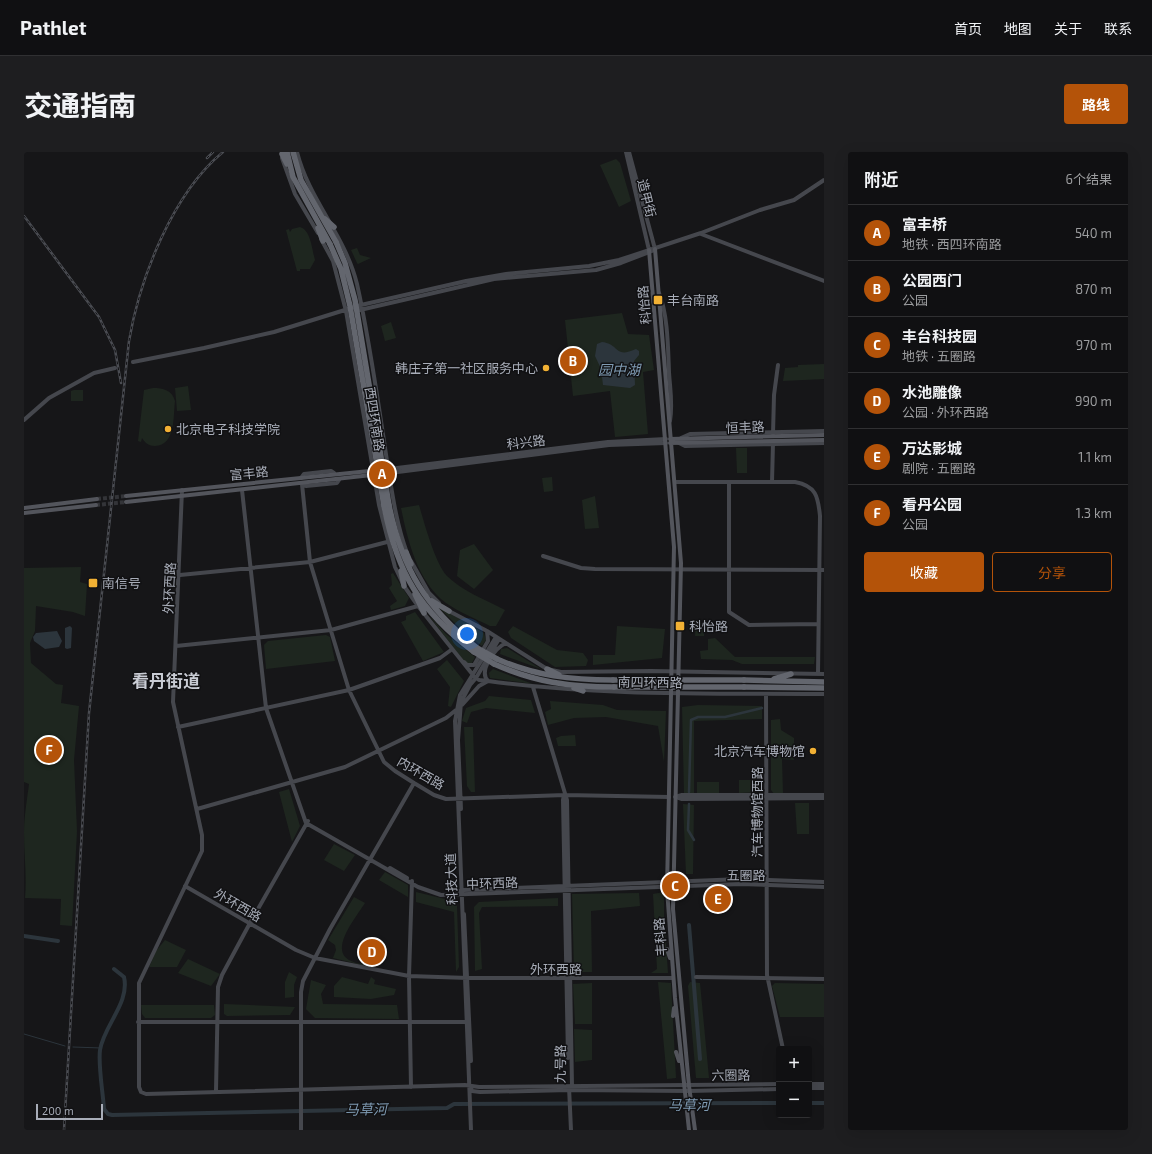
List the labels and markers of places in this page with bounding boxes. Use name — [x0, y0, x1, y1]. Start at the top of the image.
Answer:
place label: 丰台南路 — [667, 292, 719, 308]
marker: 丰台南路 — [652, 294, 664, 306]
pin: B — [560, 346, 586, 376]
place label: 韩庄子第一社区服务中心 — [395, 360, 538, 376]
marker: 韩庄子第一社区服务中心 — [541, 363, 551, 373]
place label: 北京电子科技学院 — [176, 421, 280, 437]
marker: 北京电子科技学院 — [163, 424, 173, 434]
pin: A — [369, 459, 395, 489]
place label: 南信号 — [102, 575, 141, 591]
marker: 南信号 — [87, 577, 99, 589]
place label: 科怡路 — [689, 618, 728, 634]
marker: 科怡路 — [674, 620, 686, 632]
pin: F — [36, 735, 62, 765]
place label: 北京汽车博物馆 — [714, 743, 805, 759]
marker: 北京汽车博物馆 — [808, 746, 818, 756]
pin: C — [662, 871, 688, 901]
pin: E — [705, 884, 731, 914]
pin: D — [359, 937, 385, 967]

